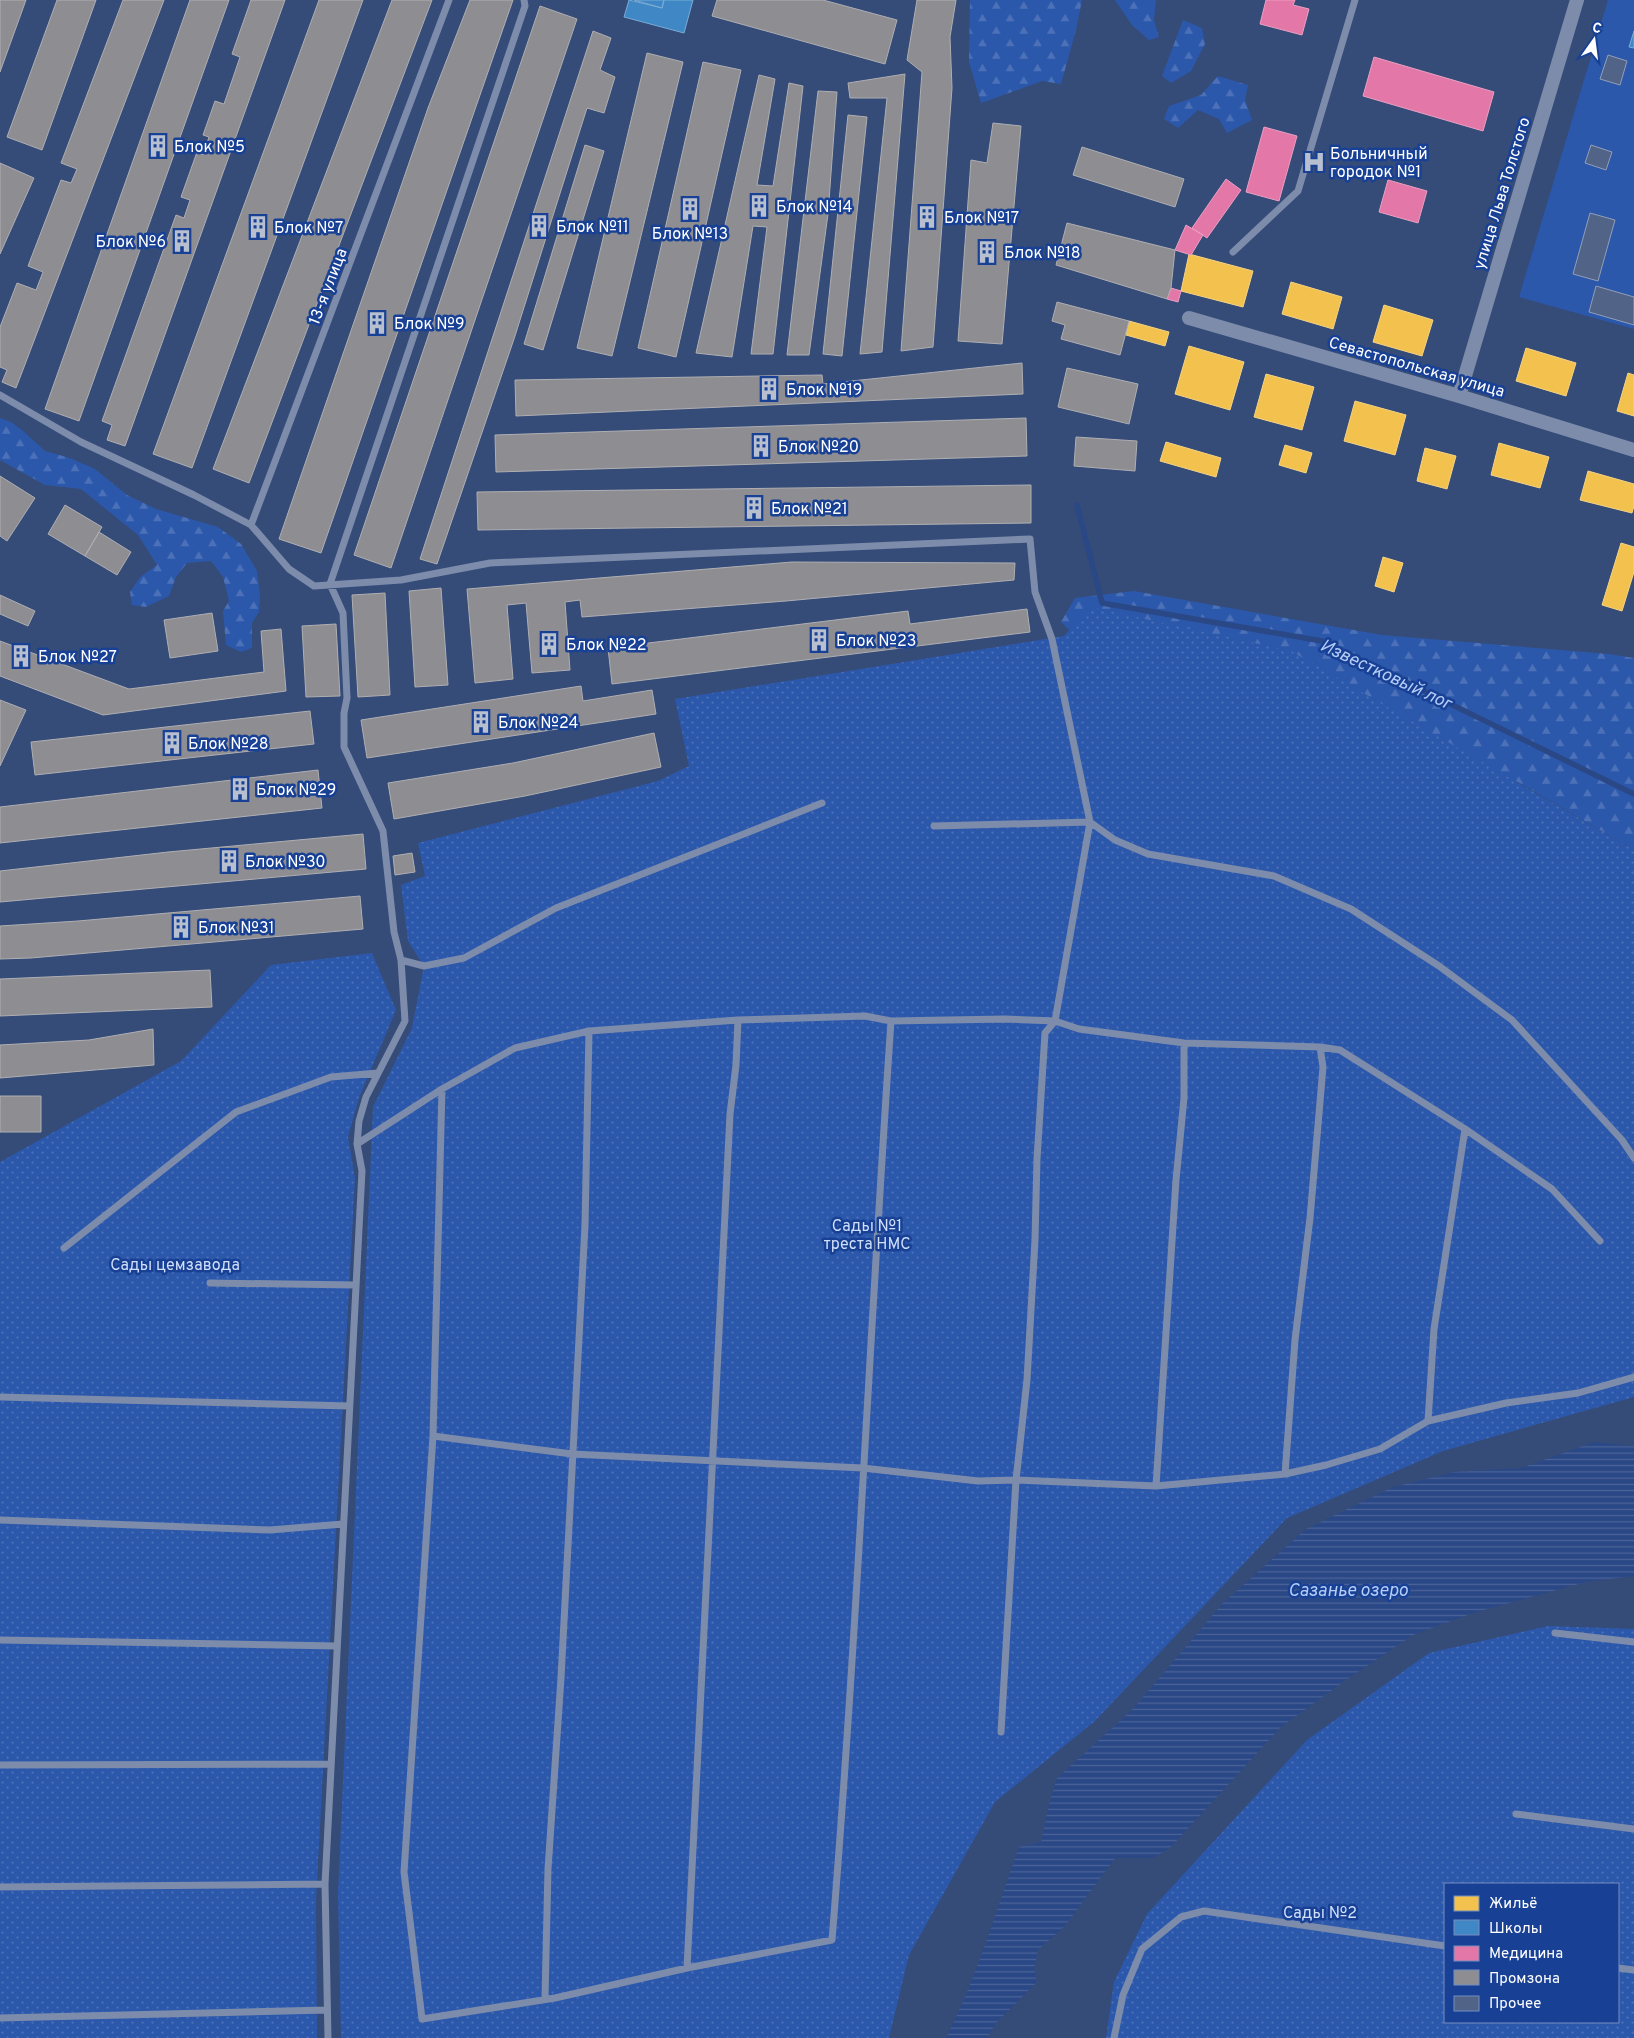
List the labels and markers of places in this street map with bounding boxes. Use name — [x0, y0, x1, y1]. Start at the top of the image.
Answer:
building icon: Блок №5 — [145, 133, 171, 159]
place label: Блок №5 — [174, 138, 245, 158]
place label: Больничный городок №1 — [1330, 145, 1428, 183]
hospital icon: Больничный городок №1 — [1301, 149, 1327, 175]
building icon: Блок №14 — [746, 193, 772, 219]
building icon: Блок №13 — [677, 196, 703, 222]
place label: Блок №14 — [776, 198, 853, 218]
building icon: Блок №17 — [914, 204, 940, 230]
place label: Блок №17 — [944, 209, 1019, 229]
building icon: Блок №11 — [526, 213, 552, 239]
building icon: Блок №7 — [245, 214, 271, 240]
place label: Блок №11 — [556, 218, 629, 238]
place label: Блок №7 — [274, 219, 343, 239]
place label: Блок №13 — [652, 225, 728, 245]
building icon: Блок №6 — [169, 228, 195, 254]
place label: Блок №6 — [96, 233, 166, 253]
building icon: Блок №18 — [974, 239, 1000, 265]
place label: Блок №18 — [1004, 244, 1081, 264]
building icon: Блок №9 — [364, 310, 390, 336]
place label: Блок №9 — [394, 315, 464, 335]
building icon: Блок №19 — [756, 376, 782, 402]
place label: Блок №19 — [786, 381, 862, 401]
building icon: Блок №20 — [748, 433, 774, 459]
place label: Блок №20 — [778, 438, 859, 458]
building icon: Блок №21 — [741, 495, 767, 521]
place label: Блок №21 — [771, 500, 848, 520]
building icon: Блок №23 — [806, 627, 832, 653]
building icon: Блок №22 — [536, 631, 562, 657]
place label: Блок №23 — [836, 632, 916, 652]
place label: Блок №22 — [566, 636, 646, 656]
building icon: Блок №27 — [8, 643, 34, 669]
place label: Блок №27 — [38, 648, 117, 668]
building icon: Блок №24 — [468, 709, 494, 735]
place label: Блок №24 — [498, 714, 579, 734]
building icon: Блок №28 — [159, 730, 185, 756]
place label: Блок №28 — [188, 735, 268, 755]
building icon: Блок №29 — [227, 776, 253, 802]
place label: Блок №29 — [256, 781, 336, 801]
building icon: Блок №30 — [216, 848, 242, 874]
place label: Блок №30 — [245, 853, 326, 873]
building icon: Блок №31 — [168, 914, 194, 940]
place label: Блок №31 — [198, 919, 274, 939]

